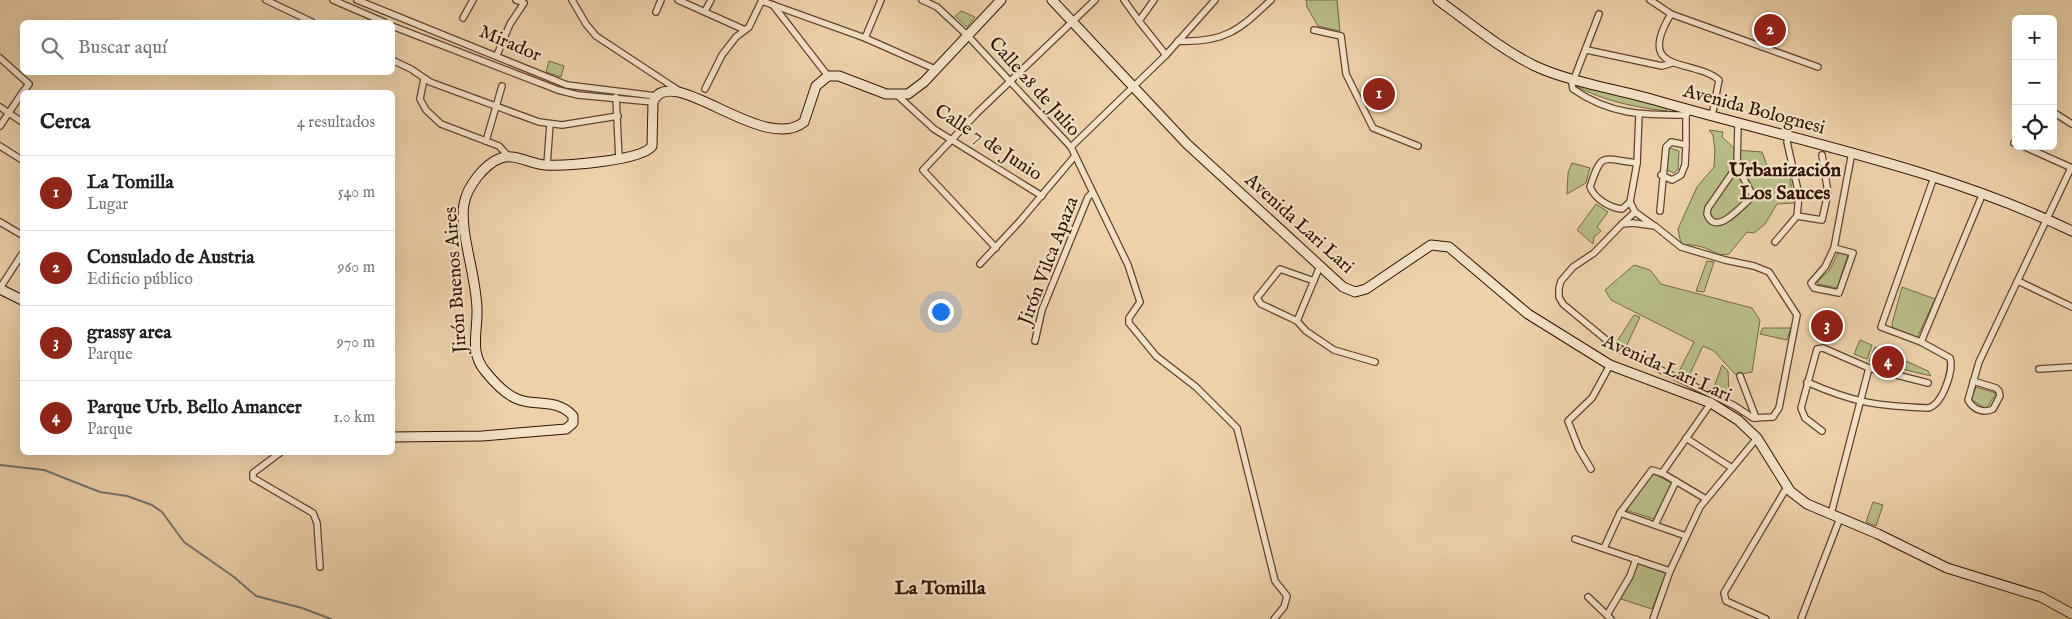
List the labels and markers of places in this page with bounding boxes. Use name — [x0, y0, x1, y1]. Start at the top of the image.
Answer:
pin: 2 — [1754, 11, 1786, 49]
pin: 1 — [1363, 75, 1395, 113]
pin: 3 — [1811, 307, 1843, 345]
pin: 4 — [1872, 343, 1904, 381]

